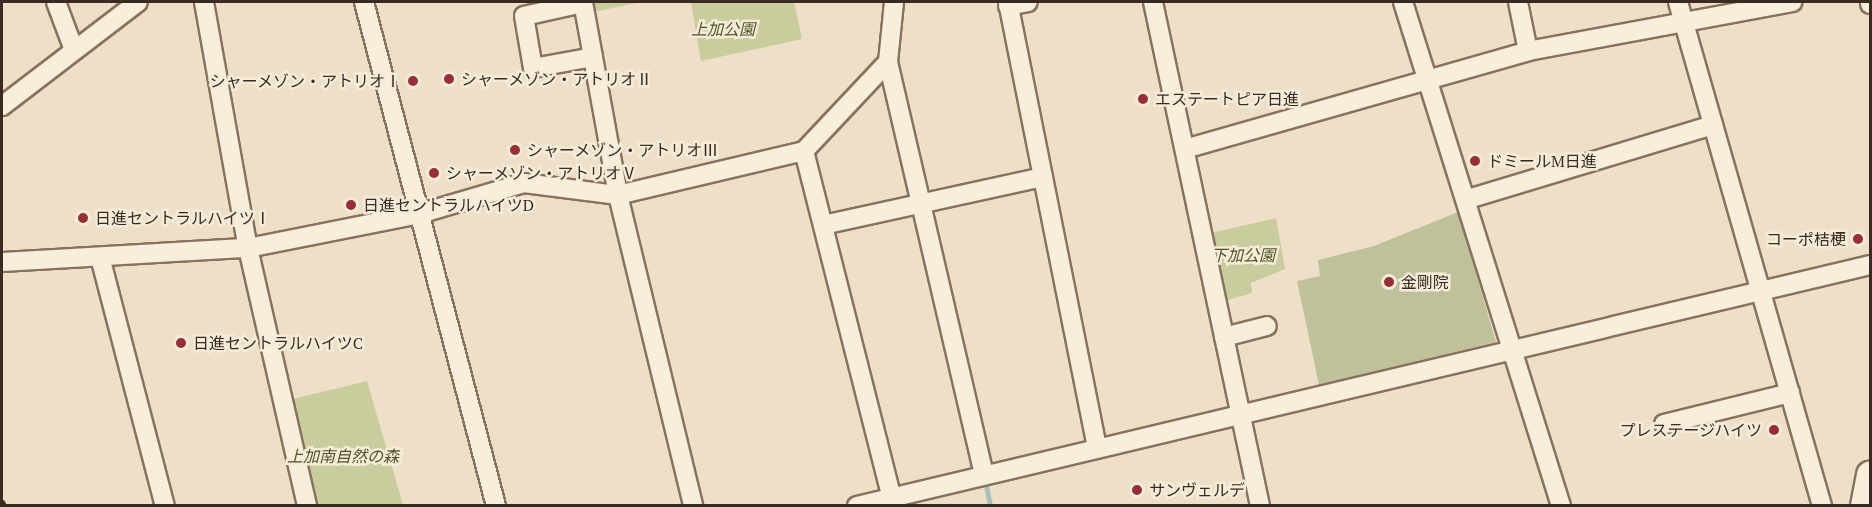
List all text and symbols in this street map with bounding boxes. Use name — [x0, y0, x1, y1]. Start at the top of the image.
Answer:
park label: 上加公園 — [691, 19, 755, 39]
place label: シャーメゾン・アトリオⅡ — [461, 69, 653, 89]
place label: シャーメゾン・アトリオⅠ — [209, 71, 401, 91]
marker: シャーメゾン・アトリオⅡ — [442, 72, 456, 86]
marker: シャーメゾン・アトリオⅠ — [406, 74, 420, 88]
place label: エステートピア日進 — [1155, 89, 1299, 109]
marker: エステートピア日進 — [1136, 92, 1150, 106]
place label: シャーメゾン・アトリオⅢ — [527, 140, 719, 160]
marker: シャーメゾン・アトリオⅢ — [508, 143, 522, 157]
place label: ドミールM日進 — [1487, 151, 1597, 171]
marker: ドミールM日進 — [1468, 154, 1482, 168]
place label: シャーメゾン・アトリオⅤ — [446, 163, 638, 183]
marker: シャーメゾン・アトリオⅤ — [427, 166, 441, 180]
place label: 日進セントラルハイツD — [363, 195, 534, 215]
marker: 日進セントラルハイツD — [344, 198, 358, 212]
place label: 日進セントラルハイツⅠ — [95, 208, 271, 228]
marker: 日進セントラルハイツⅠ — [76, 211, 90, 225]
place label: コーポ桔梗 — [1766, 229, 1846, 249]
marker: コーポ桔梗 — [1851, 232, 1865, 246]
park label: 下加公園 — [1211, 245, 1275, 265]
place label: 金剛院 — [1401, 272, 1449, 292]
marker: 金剛院 — [1382, 275, 1396, 289]
place label: 日進セントラルハイツC — [193, 333, 363, 353]
marker: 日進セントラルハイツC — [174, 336, 188, 350]
place label: プレステージハイツ — [1618, 420, 1762, 440]
marker: プレステージハイツ — [1767, 423, 1781, 437]
park label: 上加南自然の森 — [287, 446, 399, 466]
place label: サンヴェルデ — [1149, 480, 1245, 500]
marker: サンヴェルデ — [1130, 483, 1144, 497]

